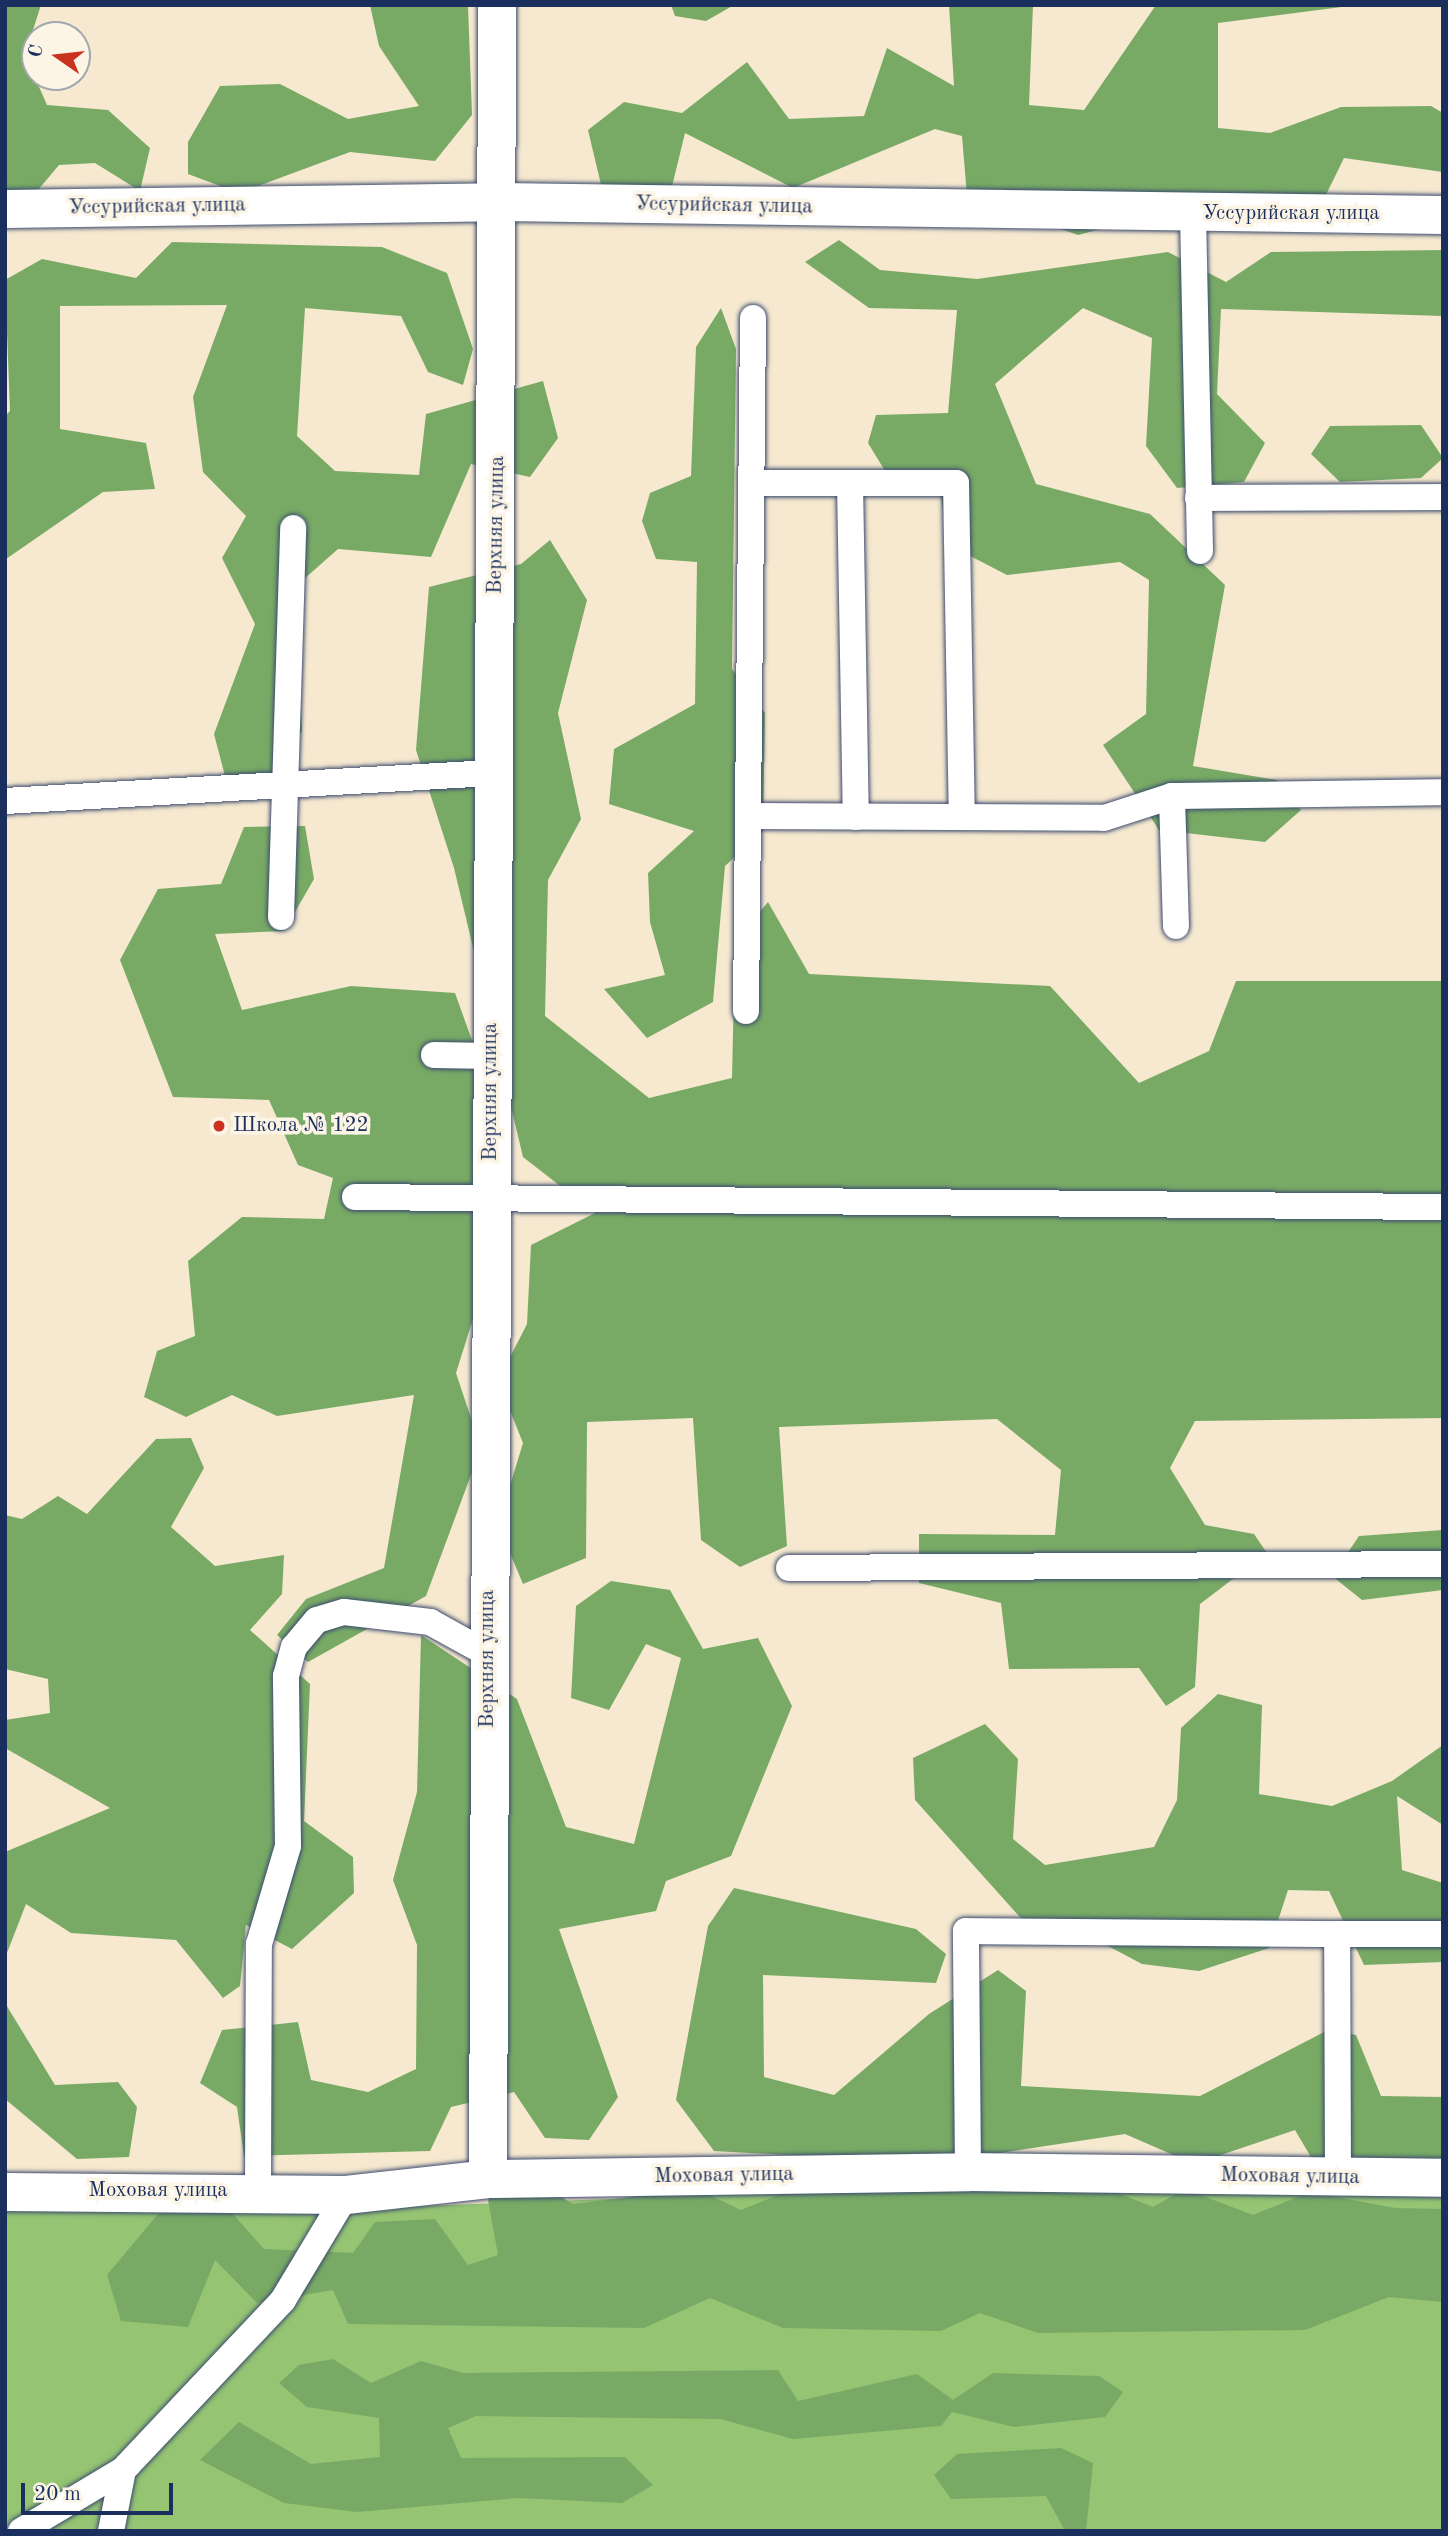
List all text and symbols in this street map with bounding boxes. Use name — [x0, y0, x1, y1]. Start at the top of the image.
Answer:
north arrow — [21, 21, 91, 91]
text: С — [26, 43, 48, 60]
street label: Уссурийская улица — [635, 192, 813, 220]
street label: Уссурийская улица — [68, 193, 246, 221]
street label: Уссурийская улица — [1202, 201, 1380, 227]
street label: Верхняя улица — [483, 456, 511, 594]
street label: Верхняя улица — [478, 1023, 504, 1161]
place label: Школа № 122 — [233, 1113, 369, 1139]
marker: Школа № 122 — [211, 1118, 227, 1134]
street label: Верхняя улица — [475, 1590, 501, 1728]
street label: Моховая улица — [654, 2162, 794, 2190]
street label: Моховая улица — [1220, 2163, 1360, 2191]
street label: Моховая улица — [88, 2178, 228, 2204]
scale bar — [24, 2470, 177, 2514]
text: 20 m — [34, 2484, 81, 2505]

